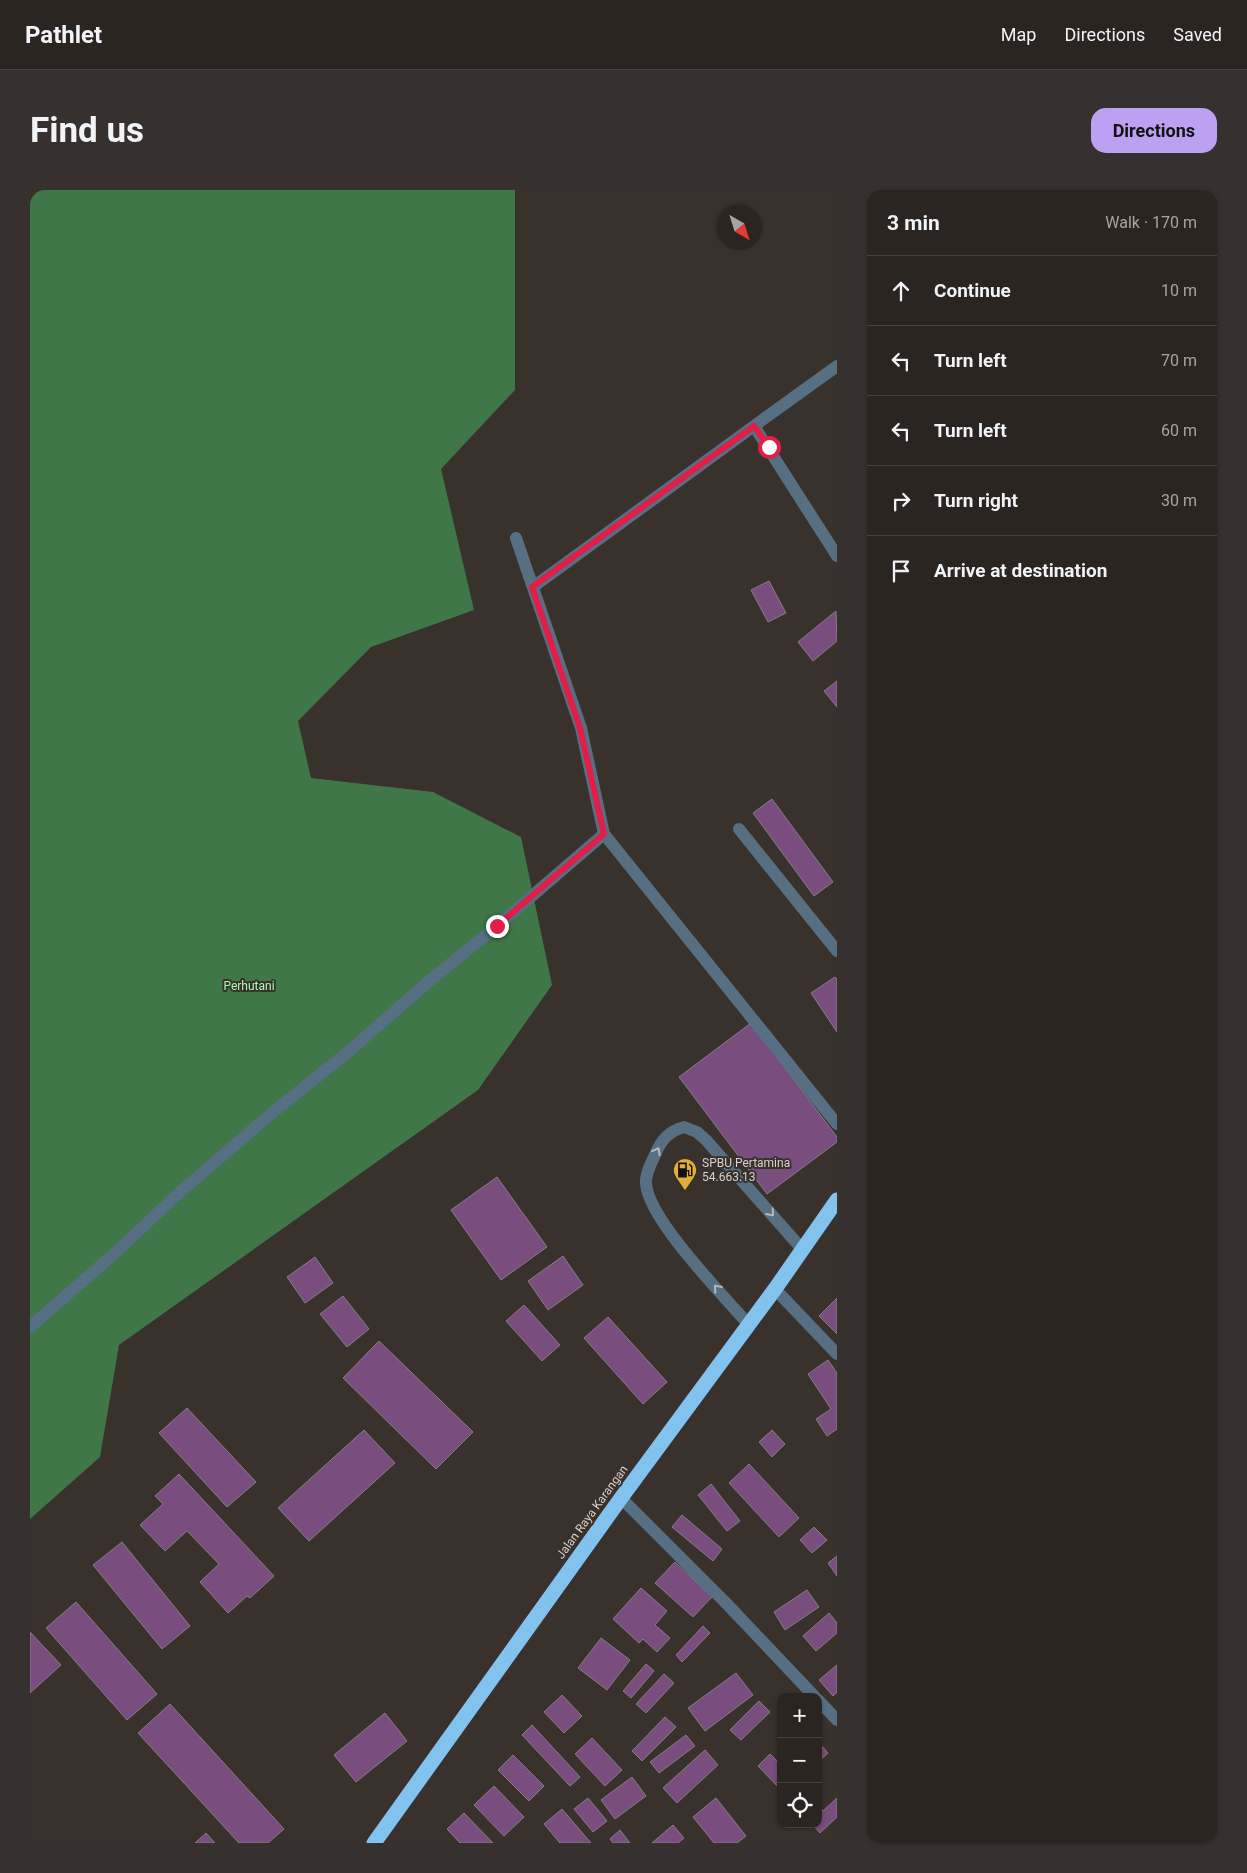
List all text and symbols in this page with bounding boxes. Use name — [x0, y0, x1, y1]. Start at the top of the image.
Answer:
text: Pathlet — [25, 21, 102, 49]
text: Map — [1001, 24, 1036, 45]
text: Directions — [1064, 24, 1145, 45]
text: Saved — [1173, 24, 1222, 45]
button: Directions — [1091, 108, 1217, 153]
text: Find us — [30, 110, 144, 151]
north arrow — [717, 205, 762, 250]
text: 3 min — [887, 211, 940, 235]
text: Walk · 170 m — [1105, 213, 1197, 232]
icon: ahead — [887, 277, 915, 305]
text: Continue — [934, 279, 1011, 302]
text: 10 m — [1161, 281, 1197, 300]
icon: left — [887, 347, 915, 375]
text: Turn left — [934, 349, 1007, 372]
text: 70 m — [1161, 351, 1197, 370]
icon: left — [887, 417, 915, 445]
text: Turn left — [934, 419, 1007, 442]
text: 60 m — [1161, 421, 1197, 440]
route start — [758, 436, 781, 459]
icon: right — [887, 487, 915, 515]
text: Turn right — [934, 489, 1018, 512]
text: 30 m — [1161, 491, 1197, 510]
icon: arrive — [887, 557, 915, 585]
text: Arrive at destination — [934, 559, 1107, 582]
route end — [486, 915, 509, 938]
park label: Perhutani — [223, 979, 275, 993]
one-way arrow — [651, 1147, 661, 1156]
place label: SPBU Pertamina 54.663.13 — [702, 1156, 790, 1184]
fuel station icon: SPBU Pertamina 54.663.13 — [672, 1157, 698, 1191]
one-way arrow — [765, 1208, 774, 1217]
one-way arrow — [713, 1285, 722, 1294]
street label: Jalan Raya Karangan — [553, 1463, 631, 1561]
map controls — [777, 1693, 822, 1828]
button: + — [777, 1693, 822, 1738]
button: − — [777, 1738, 822, 1783]
button: locate — [777, 1783, 822, 1828]

